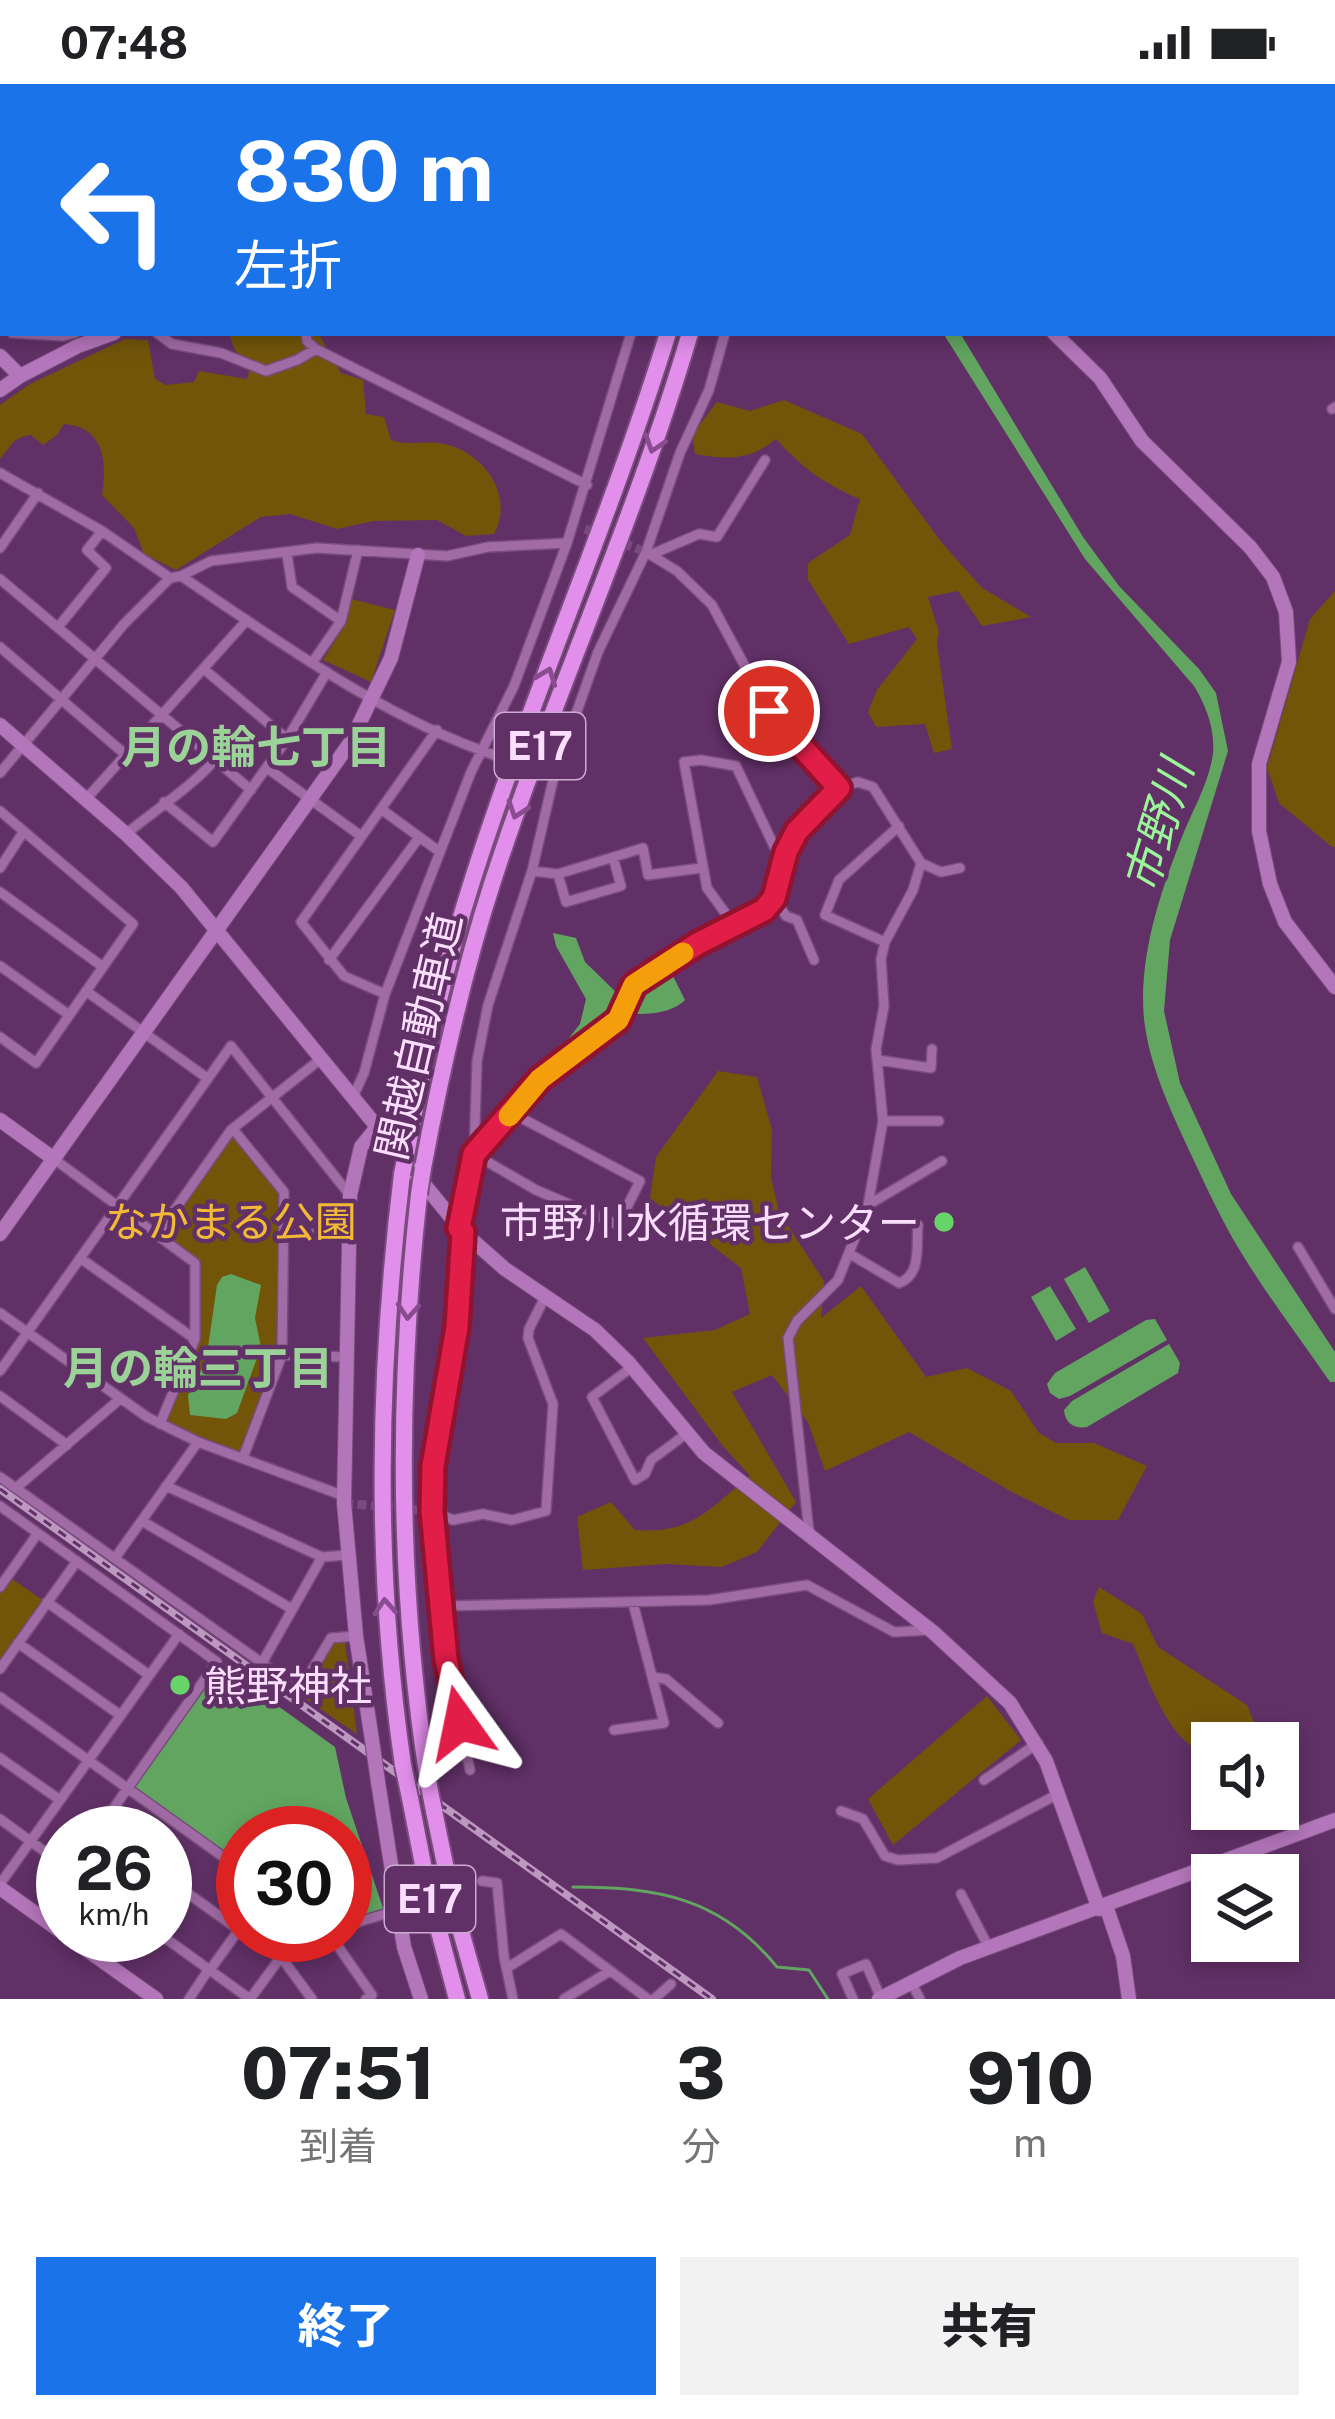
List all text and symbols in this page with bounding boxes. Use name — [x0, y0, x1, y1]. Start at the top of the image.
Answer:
text: 07:48 — [60, 16, 188, 69]
text: 830 m — [234, 121, 494, 220]
icon: left — [36, 132, 192, 288]
text: 左折 — [234, 234, 342, 297]
one-way arrow — [643, 433, 668, 454]
pin — [718, 660, 820, 762]
one-way arrow — [533, 667, 557, 688]
icon: arrive — [736, 678, 802, 744]
road number: E17 — [495, 713, 585, 779]
district label: 月の輪七丁目 — [121, 720, 391, 773]
water label: 市野川 — [1113, 750, 1204, 898]
one-way arrow — [507, 798, 531, 819]
street label: 関越自動車道 — [366, 908, 470, 1164]
park label: なかまる公園 — [105, 1197, 357, 1246]
place label: 市野川水循環センター — [500, 1198, 920, 1247]
marker: 市野川水循環センター — [931, 1209, 957, 1235]
one-way arrow — [395, 1302, 421, 1321]
district label: 月の輪三丁目 — [63, 1341, 333, 1394]
one-way arrow — [373, 1597, 399, 1616]
position arrow — [397, 1660, 523, 1786]
place label: 熊野神社 — [204, 1661, 372, 1710]
marker: 熊野神社 — [167, 1672, 193, 1698]
map controls — [1191, 1722, 1299, 1962]
button: sound — [1191, 1722, 1299, 1830]
speed limit sign: 30 — [216, 1806, 372, 1962]
text: 26 — [75, 1833, 153, 1904]
button: layers — [1191, 1854, 1299, 1962]
road number: E17 — [385, 1866, 475, 1932]
text: km/h — [79, 1896, 149, 1932]
text: 07:51 — [241, 2031, 435, 2115]
text: 3 — [676, 2031, 725, 2115]
text: 910 — [966, 2036, 1094, 2120]
text: m — [1013, 2120, 1047, 2166]
text: 到着 — [299, 2123, 377, 2169]
text: 分 — [681, 2123, 720, 2169]
button: 終了 — [36, 2257, 656, 2395]
button: 共有 — [680, 2257, 1299, 2395]

